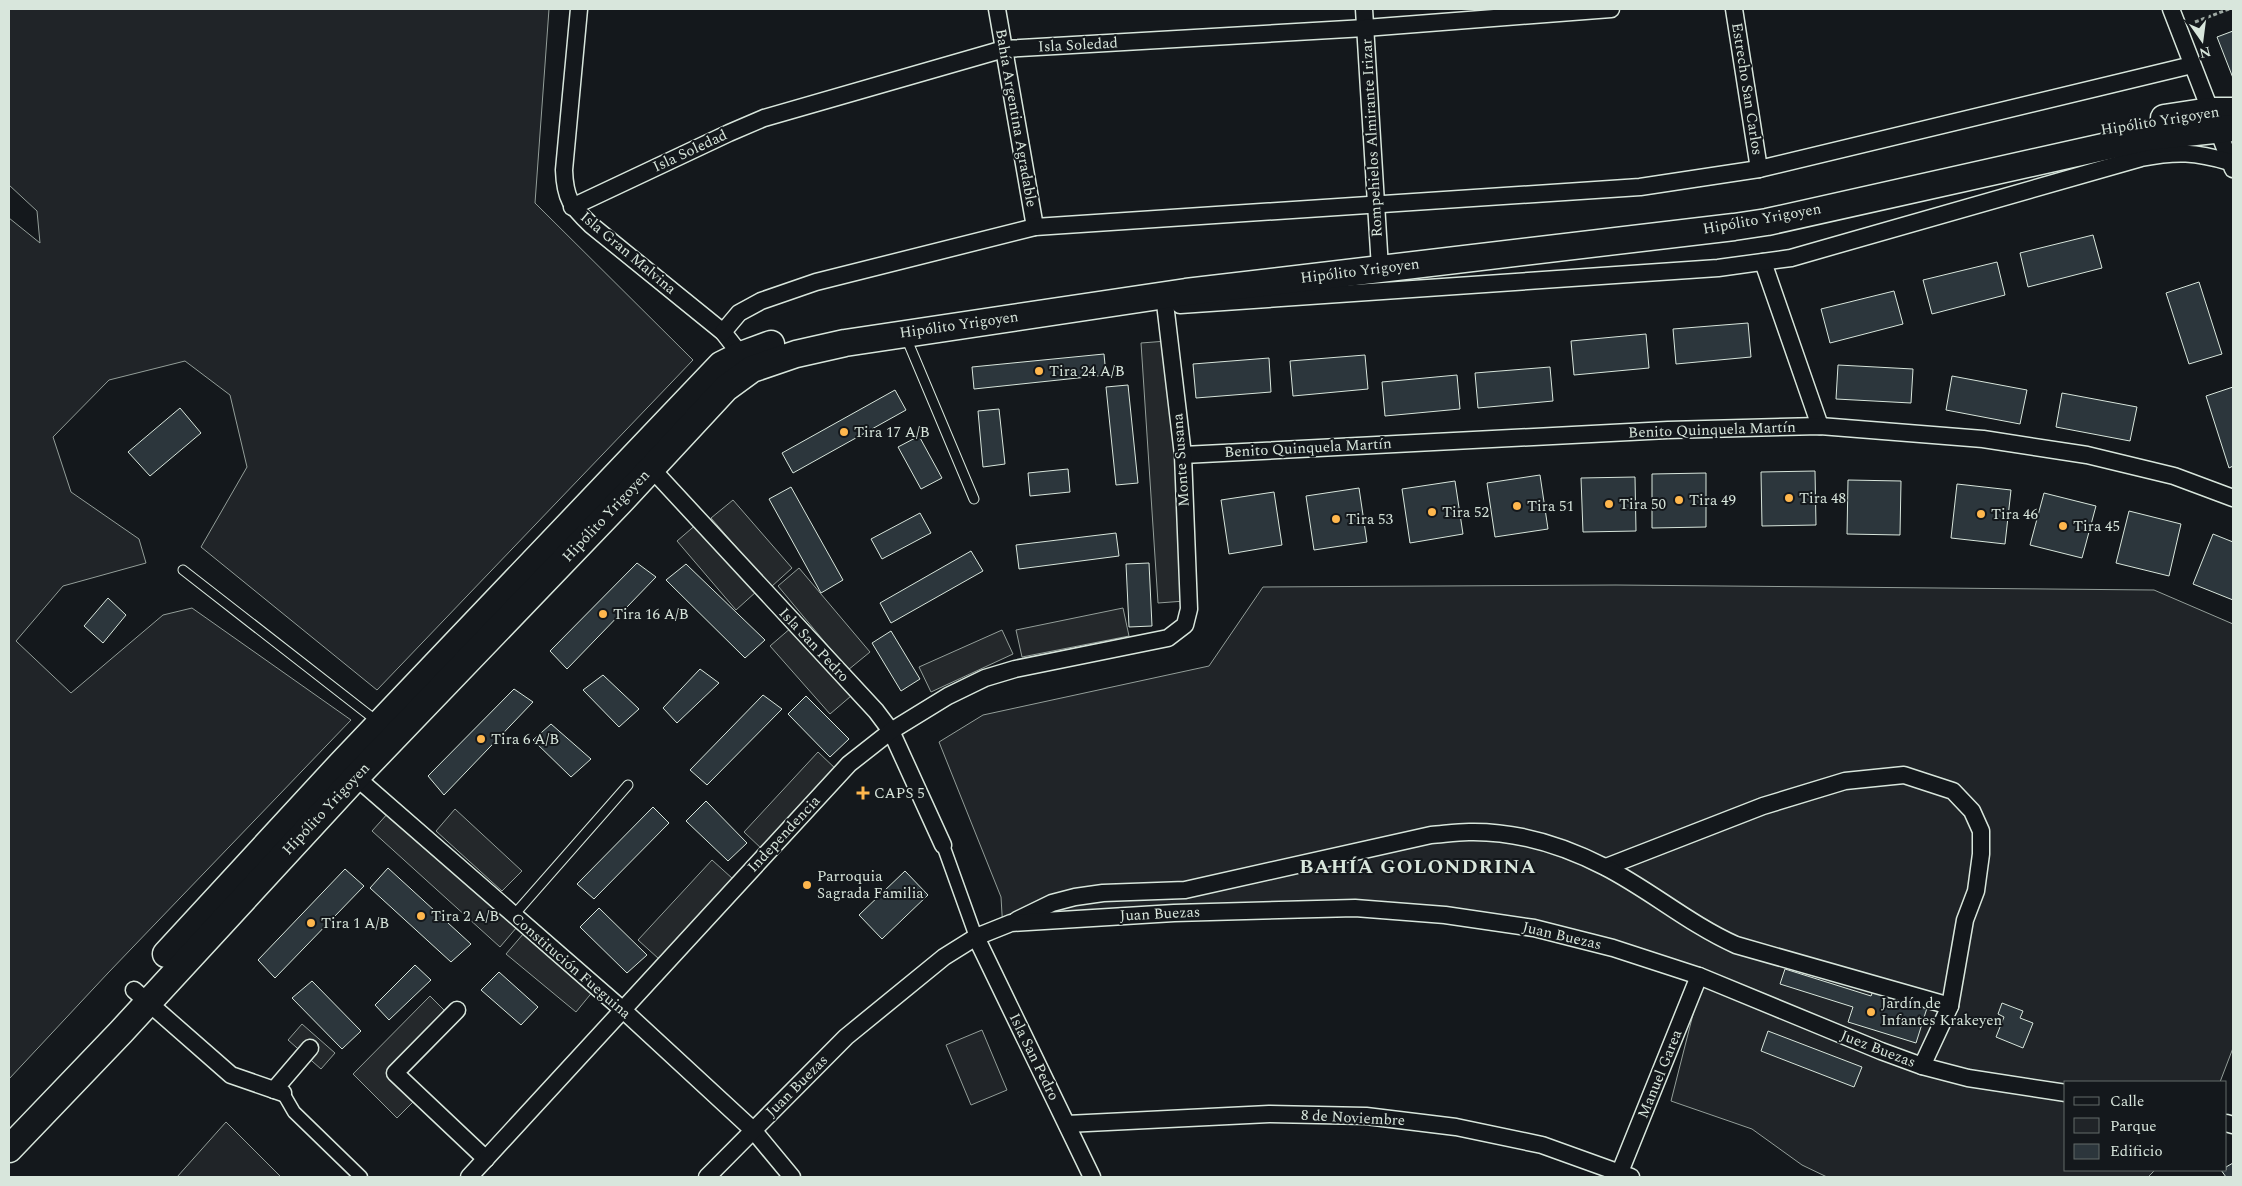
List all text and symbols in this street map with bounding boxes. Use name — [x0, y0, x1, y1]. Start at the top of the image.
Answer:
north arrow — [2177, 15, 2227, 65]
street label: Estrecho San Carlos — [1725, 21, 1769, 157]
street label: Bahía Argentina Agradable — [989, 27, 1043, 209]
street label: Isla Soledad — [1037, 31, 1119, 59]
street label: Rompehielos Almirante Irizar — [1355, 38, 1389, 238]
text: N — [2197, 41, 2213, 64]
street label: Hipólito Yrigoyen — [2099, 100, 2221, 142]
street label: Isla Soledad — [649, 124, 731, 178]
street label: Hipólito Yrigoyen — [1701, 197, 1823, 241]
street label: Isla Gran Malvina — [575, 206, 682, 301]
street label: Hipólito Yrigoyen — [1299, 252, 1421, 290]
street label: Hipólito Yrigoyen — [898, 305, 1020, 345]
place label: Tira 24 A/B — [1049, 360, 1125, 383]
marker: Tira 24 A/B — [1033, 365, 1045, 377]
street label: Monte Susana — [1166, 412, 1196, 508]
street label: Benito Quinquela Martín — [1628, 416, 1796, 444]
place label: Tira 17 A/B — [854, 421, 930, 444]
marker: Tira 17 A/B — [838, 426, 850, 438]
street label: Benito Quinquela Martín — [1224, 432, 1393, 464]
street label: Hipólito Yrigoyen — [557, 464, 655, 568]
place label: Tira 48 — [1799, 487, 1846, 510]
place label: Tira 49 — [1689, 489, 1736, 512]
marker: Tira 48 — [1783, 492, 1795, 504]
place label: Tira 50 — [1619, 493, 1666, 516]
marker: Tira 49 — [1673, 494, 1685, 506]
place label: Tira 51 — [1527, 495, 1574, 518]
marker: Tira 50 — [1603, 498, 1615, 510]
marker: Tira 51 — [1511, 500, 1523, 512]
place label: Tira 52 — [1442, 501, 1489, 524]
place label: Tira 46 — [1991, 503, 2038, 526]
marker: Tira 52 — [1426, 506, 1438, 518]
place label: Tira 53 — [1346, 508, 1393, 531]
marker: Tira 46 — [1975, 508, 1987, 520]
marker: Tira 53 — [1330, 513, 1342, 525]
place label: Tira 45 — [2073, 515, 2120, 538]
marker: Tira 45 — [2057, 520, 2069, 532]
street label: Isla San Pedro — [773, 602, 855, 688]
place label: Tira 16 A/B — [613, 603, 689, 626]
marker: Tira 16 A/B — [597, 608, 609, 620]
place label: Tira 6 A/B — [491, 728, 559, 751]
marker: Tira 6 A/B — [475, 733, 487, 745]
street label: Hipólito Yrigoyen — [277, 757, 375, 861]
place label: CAPS 5 — [874, 782, 925, 805]
marker: CAPS 5 — [856, 786, 870, 800]
street label: Independencia — [742, 790, 826, 878]
district label: BAHÍA GOLONDRINA — [1299, 852, 1537, 882]
place label: Parroquia Sagrada Familia — [817, 865, 924, 905]
marker: Parroquia Sagrada Familia — [801, 879, 813, 891]
street label: Juan Buezas — [1119, 900, 1201, 928]
place label: Tira 2 A/B — [431, 905, 499, 928]
street label: Constitución Fueguina — [506, 907, 636, 1025]
marker: Tira 2 A/B — [415, 910, 427, 922]
place label: Tira 1 A/B — [321, 912, 389, 935]
street label: Juan Buezas — [1520, 916, 1604, 956]
marker: Tira 1 A/B — [305, 917, 317, 929]
place label: Jardín de Infantes Krakeyen — [1881, 992, 2002, 1032]
marker: Jardín de Infantes Krakeyen — [1865, 1006, 1877, 1018]
street label: Isla San Pedro — [1003, 1009, 1065, 1105]
street label: Juez Buezas — [1837, 1024, 1919, 1074]
street label: Manuel Garea — [1632, 1026, 1688, 1122]
street label: Juan Buezas — [760, 1049, 834, 1123]
legend — [2064, 1081, 2227, 1171]
text: Calle — [2110, 1090, 2144, 1113]
street label: 8 de Noviembre — [1300, 1104, 1406, 1132]
text: Parque — [2110, 1115, 2157, 1138]
text: Edificio — [2110, 1140, 2163, 1163]

